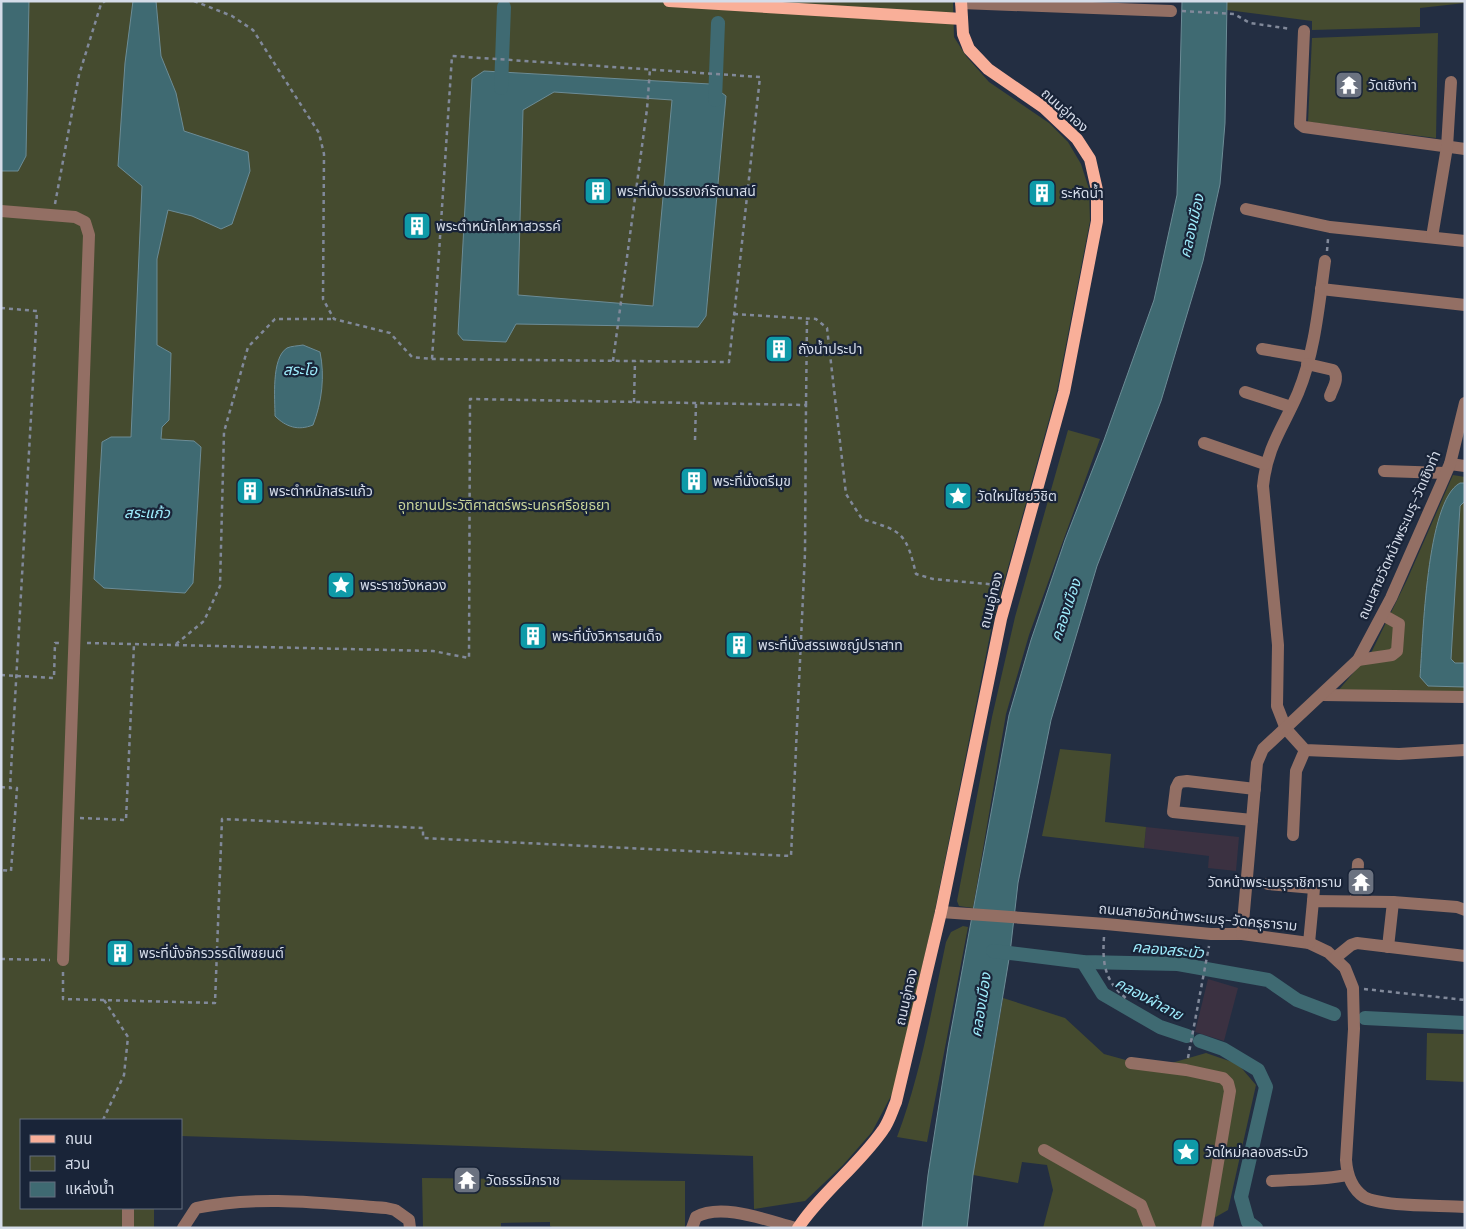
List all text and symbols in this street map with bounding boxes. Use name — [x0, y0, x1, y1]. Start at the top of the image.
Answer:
temple icon: วัดเชิงท่า — [1334, 70, 1364, 100]
place label: วัดเชิงท่า — [1368, 76, 1417, 94]
street label: ถนนอู่ทอง — [1038, 84, 1092, 136]
building icon: พระที่นั่งบรรยงก์รัตนาสน์ — [583, 176, 613, 206]
building icon: ระหัดน้ำ — [1027, 178, 1057, 208]
place label: พระที่นั่งบรรยงก์รัตนาสน์ — [617, 181, 756, 200]
place label: ระหัดน้ำ — [1061, 183, 1104, 202]
water label: คลองเมือง — [1175, 191, 1209, 260]
building icon: พระตำหนักโคหาสวรรค์ — [402, 211, 432, 241]
place label: พระตำหนักโคหาสวรรค์ — [436, 217, 561, 235]
building icon: ถังน้ำประปา — [764, 334, 794, 364]
place label: ถังน้ำประปา — [798, 339, 862, 358]
water label: สระโอ — [283, 360, 318, 380]
street label: ถนนสายวัดหน้าพระเมรุ-วัดเชิงท่า — [1354, 448, 1444, 622]
building icon: พระที่นั่งตรีมุข — [679, 466, 709, 496]
place label: พระที่นั่งตรีมุข — [713, 471, 791, 490]
building icon: พระตำหนักสระแก้ว — [235, 476, 265, 506]
place icon: วัดใหม่ไชยวิชิต — [943, 481, 973, 511]
place label: พระตำหนักสระแก้ว — [269, 482, 373, 500]
place label: วัดใหม่ไชยวิชิต — [977, 487, 1057, 505]
park label: อุทยานประวัติศาสตร์พระนครศรีอยุธยา — [398, 496, 610, 514]
water label: สระแก้ว — [124, 503, 171, 523]
place icon: พระราชวังหลวง — [326, 570, 356, 600]
street label: ถนนอู่ทอง — [975, 570, 1007, 630]
water label: คลองเมือง — [1046, 575, 1086, 644]
place label: พระราชวังหลวง — [360, 576, 447, 594]
building icon: พระที่นั่งวิหารสมเด็จ — [518, 621, 548, 651]
place label: พระที่นั่งวิหารสมเด็จ — [552, 626, 662, 645]
building icon: พระที่นั่งสรรเพชญ์ปราสาท — [724, 630, 754, 660]
place label: พระที่นั่งสรรเพชญ์ปราสาท — [758, 635, 903, 654]
temple icon: วัดหน้าพระเมรุราชิการาม — [1346, 867, 1376, 897]
place label: วัดหน้าพระเมรุราชิการาม — [1208, 873, 1342, 891]
street label: ถนนสายวัดหน้าพระเมรุ-วัดครุธาราม — [1098, 899, 1298, 935]
water label: คลองสระบัว — [1131, 937, 1205, 963]
building icon: พระที่นั่งจักรวรรดิไพชยนต์ — [105, 938, 135, 968]
place label: พระที่นั่งจักรวรรดิไพชยนต์ — [139, 943, 284, 962]
street label: ถนนอู่ทอง — [891, 967, 921, 1027]
water label: คลองเมือง — [966, 971, 996, 1039]
water label: คลองผ้าลาย — [1112, 973, 1187, 1026]
legend — [20, 1119, 182, 1209]
text: ถนน — [65, 1129, 92, 1149]
place icon: วัดใหม่คลองสระบัว — [1171, 1137, 1201, 1167]
place label: วัดใหม่คลองสระบัว — [1205, 1143, 1308, 1161]
text: สวน — [65, 1154, 90, 1174]
temple icon: วัดธรรมิกราช — [452, 1165, 482, 1195]
place label: วัดธรรมิกราช — [486, 1171, 560, 1189]
text: แหล่งน้ำ — [65, 1178, 114, 1199]

